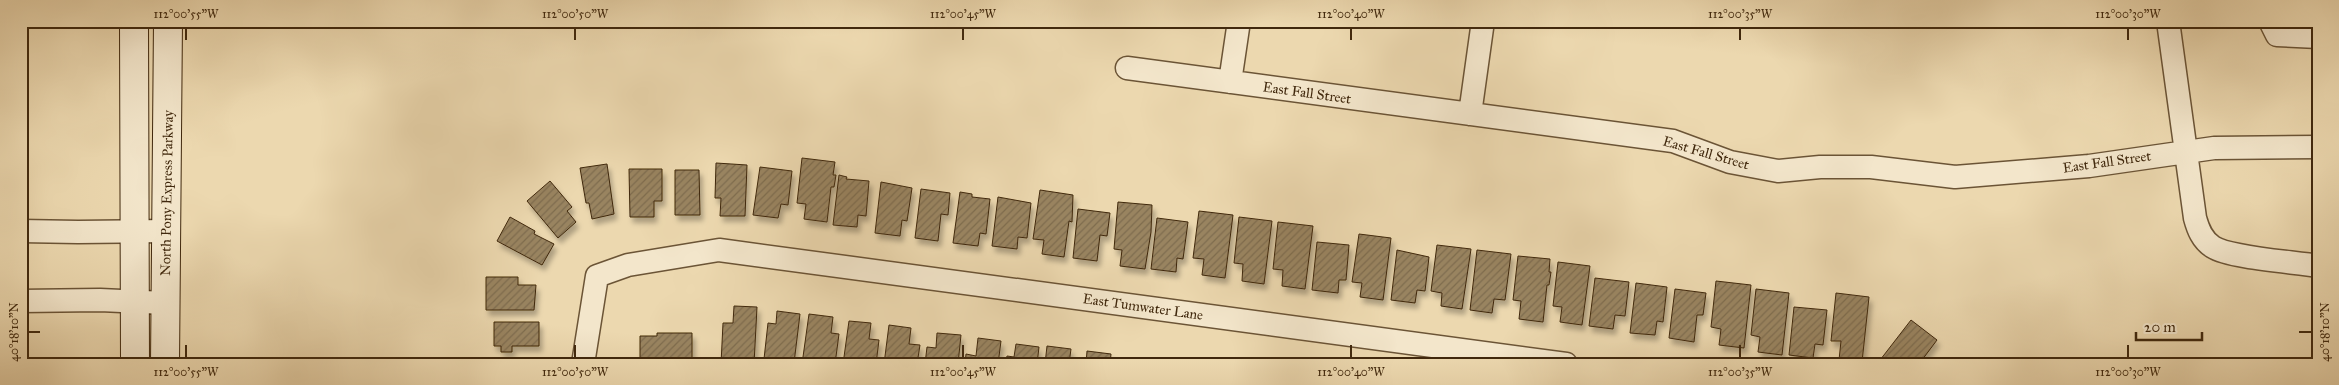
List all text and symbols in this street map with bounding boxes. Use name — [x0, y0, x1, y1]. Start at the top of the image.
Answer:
text: 112°00'55"W — [154, 7, 219, 21]
text: 112°00'50"W — [542, 7, 609, 21]
text: 112°00'45"W — [930, 7, 997, 21]
text: 112°00'40"W — [1317, 7, 1385, 21]
text: 112°00'35"W — [1708, 7, 1773, 21]
text: 112°00'30"W — [2095, 7, 2161, 21]
street label: East Fall Street — [1262, 78, 1352, 108]
street label: North Pony Express Parkway — [157, 110, 177, 276]
street label: East Fall Street — [1661, 133, 1751, 173]
street label: East Fall Street — [2062, 147, 2152, 177]
street label: East Tumwater Lane — [1082, 290, 1204, 324]
text: 40°18'10"N — [7, 302, 21, 362]
text: 40°18'10"N — [2318, 302, 2332, 362]
scale bar — [2136, 310, 2203, 342]
text: 20 m — [2144, 318, 2176, 336]
text: 112°00'55"W — [154, 365, 219, 379]
text: 112°00'50"W — [542, 365, 609, 379]
text: 112°00'45"W — [930, 365, 997, 379]
text: 112°00'40"W — [1317, 365, 1385, 379]
text: 112°00'35"W — [1708, 365, 1773, 379]
text: 112°00'30"W — [2095, 365, 2161, 379]

